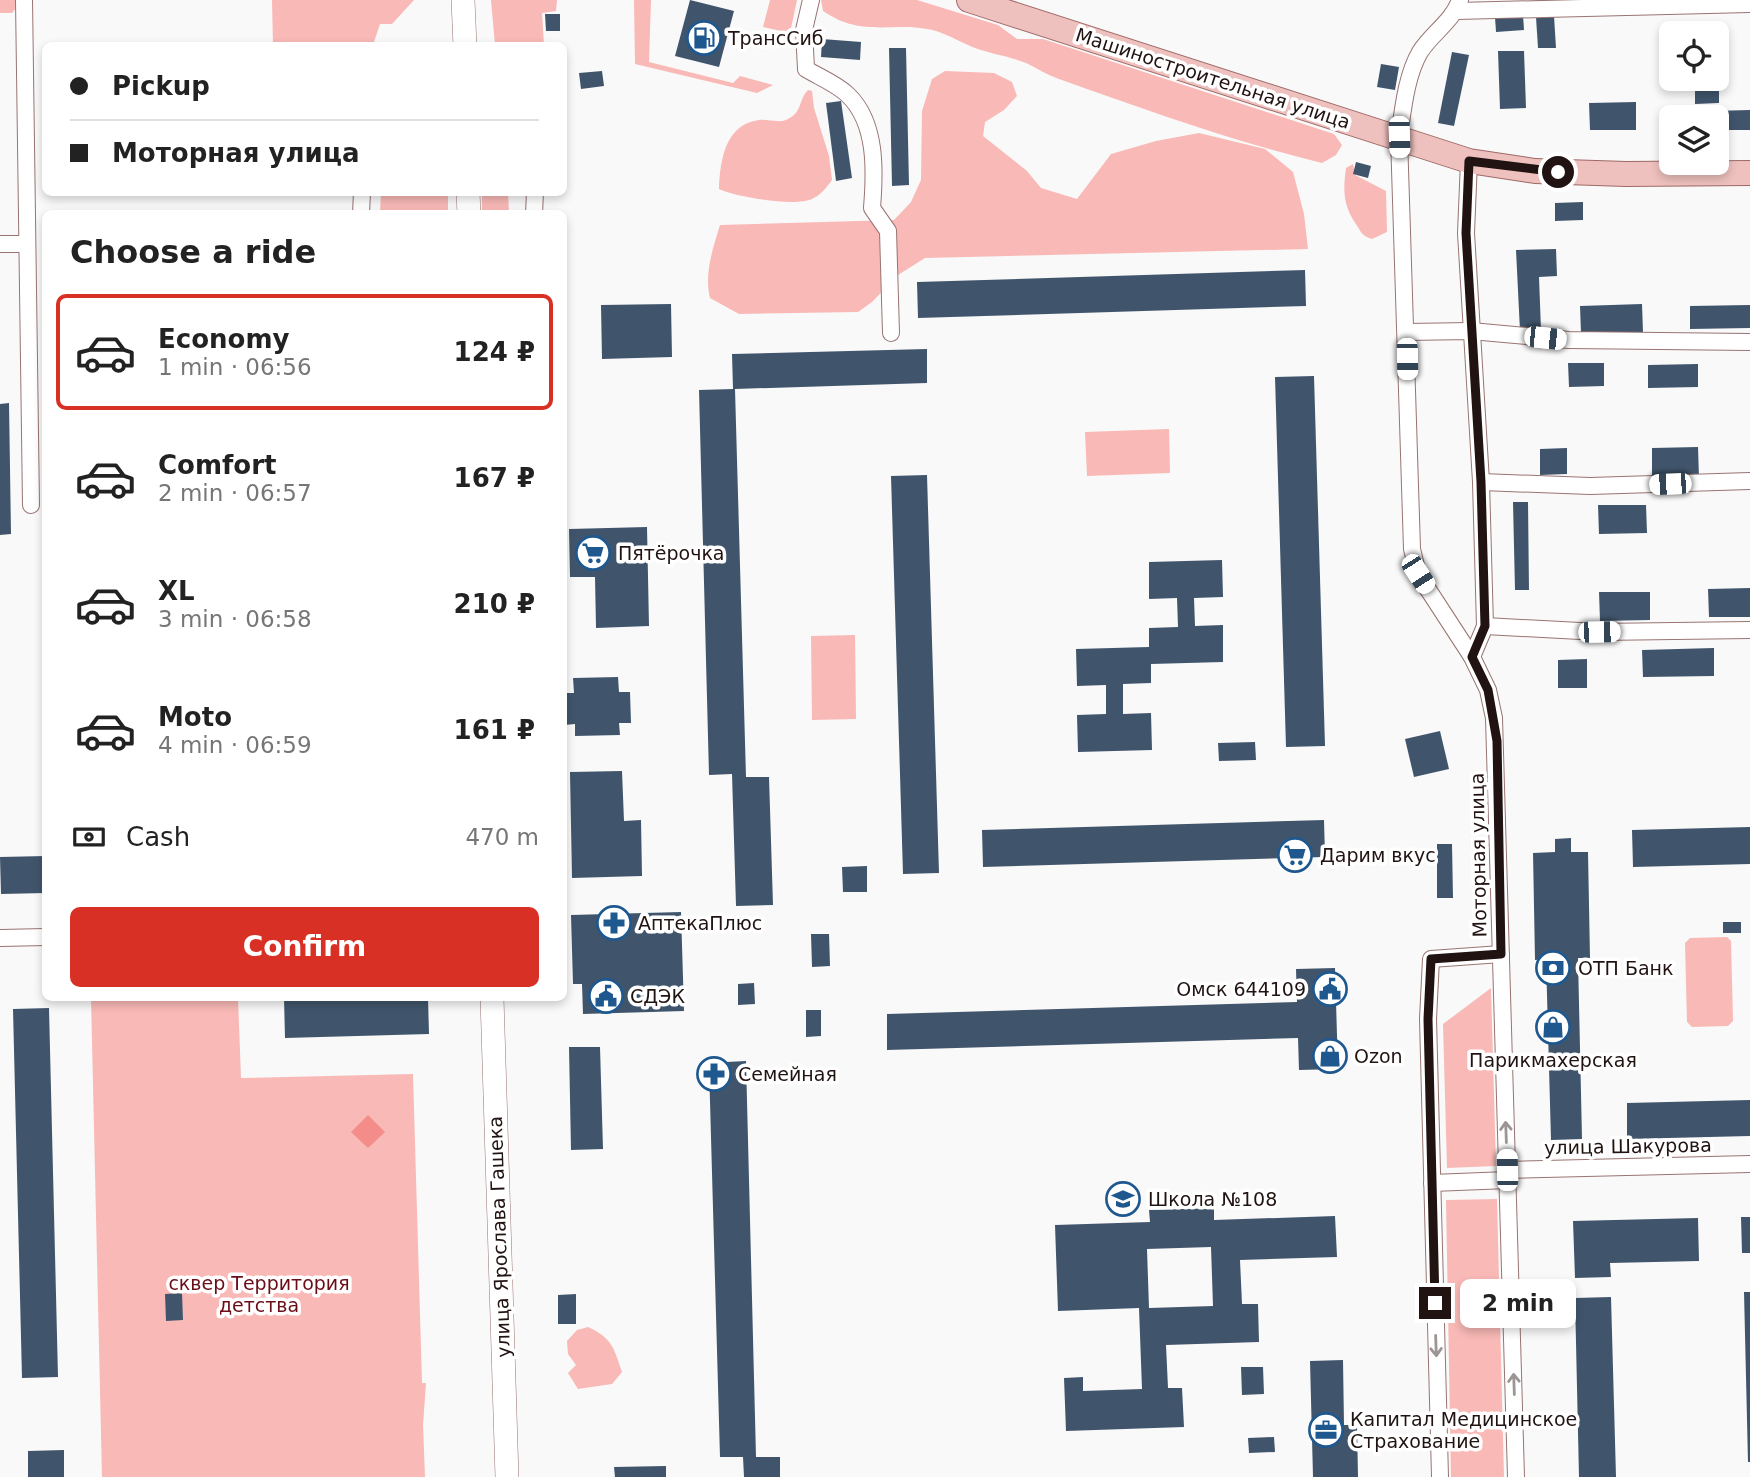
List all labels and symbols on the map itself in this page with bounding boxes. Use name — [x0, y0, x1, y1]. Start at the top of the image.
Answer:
fuel station icon: ТрансСиб — [685, 19, 723, 57]
street label: Машиностроительная улица — [1073, 23, 1353, 133]
place label: ТрансСиб — [727, 27, 824, 49]
car — [1388, 116, 1411, 158]
route start — [1542, 156, 1574, 188]
car — [1524, 325, 1567, 351]
car — [1397, 338, 1418, 380]
car — [1649, 473, 1692, 495]
supermarket icon: Пятёрочка — [574, 534, 612, 572]
place label: Пятёрочка — [618, 542, 725, 564]
car — [1398, 551, 1439, 597]
car — [1578, 621, 1621, 643]
street label: Моторная улица — [1466, 773, 1490, 937]
supermarket icon: Дарим вкус — [1276, 836, 1314, 874]
place label: Дарим вкус — [1320, 844, 1436, 866]
pharmacy icon: АптекаПлюс — [595, 904, 633, 942]
place label: АптекаПлюс — [638, 912, 762, 934]
bank icon: ОТП Банк — [1534, 949, 1572, 987]
place label: ОТП Банк — [1578, 957, 1673, 979]
public building icon: Омск 644109 — [1311, 970, 1349, 1008]
public building icon: СДЭК — [587, 977, 625, 1015]
place label: Омск 644109 — [1176, 978, 1306, 1000]
place label: СДЭК — [630, 985, 685, 1007]
shop icon: Парикмахерская — [1534, 1008, 1572, 1046]
shop icon: Ozon — [1311, 1037, 1349, 1075]
place label: Ozon — [1354, 1045, 1403, 1067]
place label: Парикмахерская — [1469, 1049, 1637, 1071]
pharmacy icon: Семейная — [695, 1055, 733, 1093]
place label: Семейная — [738, 1063, 837, 1085]
street label: улица Ярослава Гашека — [484, 1116, 514, 1358]
one-way arrow — [1499, 1121, 1513, 1144]
street label: улица Шакурова — [1544, 1134, 1712, 1158]
car — [1497, 1149, 1518, 1191]
school or university icon: Школа №108 — [1104, 1180, 1142, 1218]
place label: Школа №108 — [1148, 1188, 1277, 1210]
park label: сквер Территория детства — [168, 1272, 350, 1316]
callout: 2 min — [1460, 1278, 1575, 1328]
route end — [1419, 1287, 1451, 1319]
one-way arrow — [1430, 1334, 1443, 1357]
one-way arrow — [1507, 1373, 1520, 1396]
place label: Капитал Медицинское Страхование — [1350, 1408, 1577, 1452]
office icon: Капитал Медицинское Страхование — [1307, 1411, 1345, 1449]

